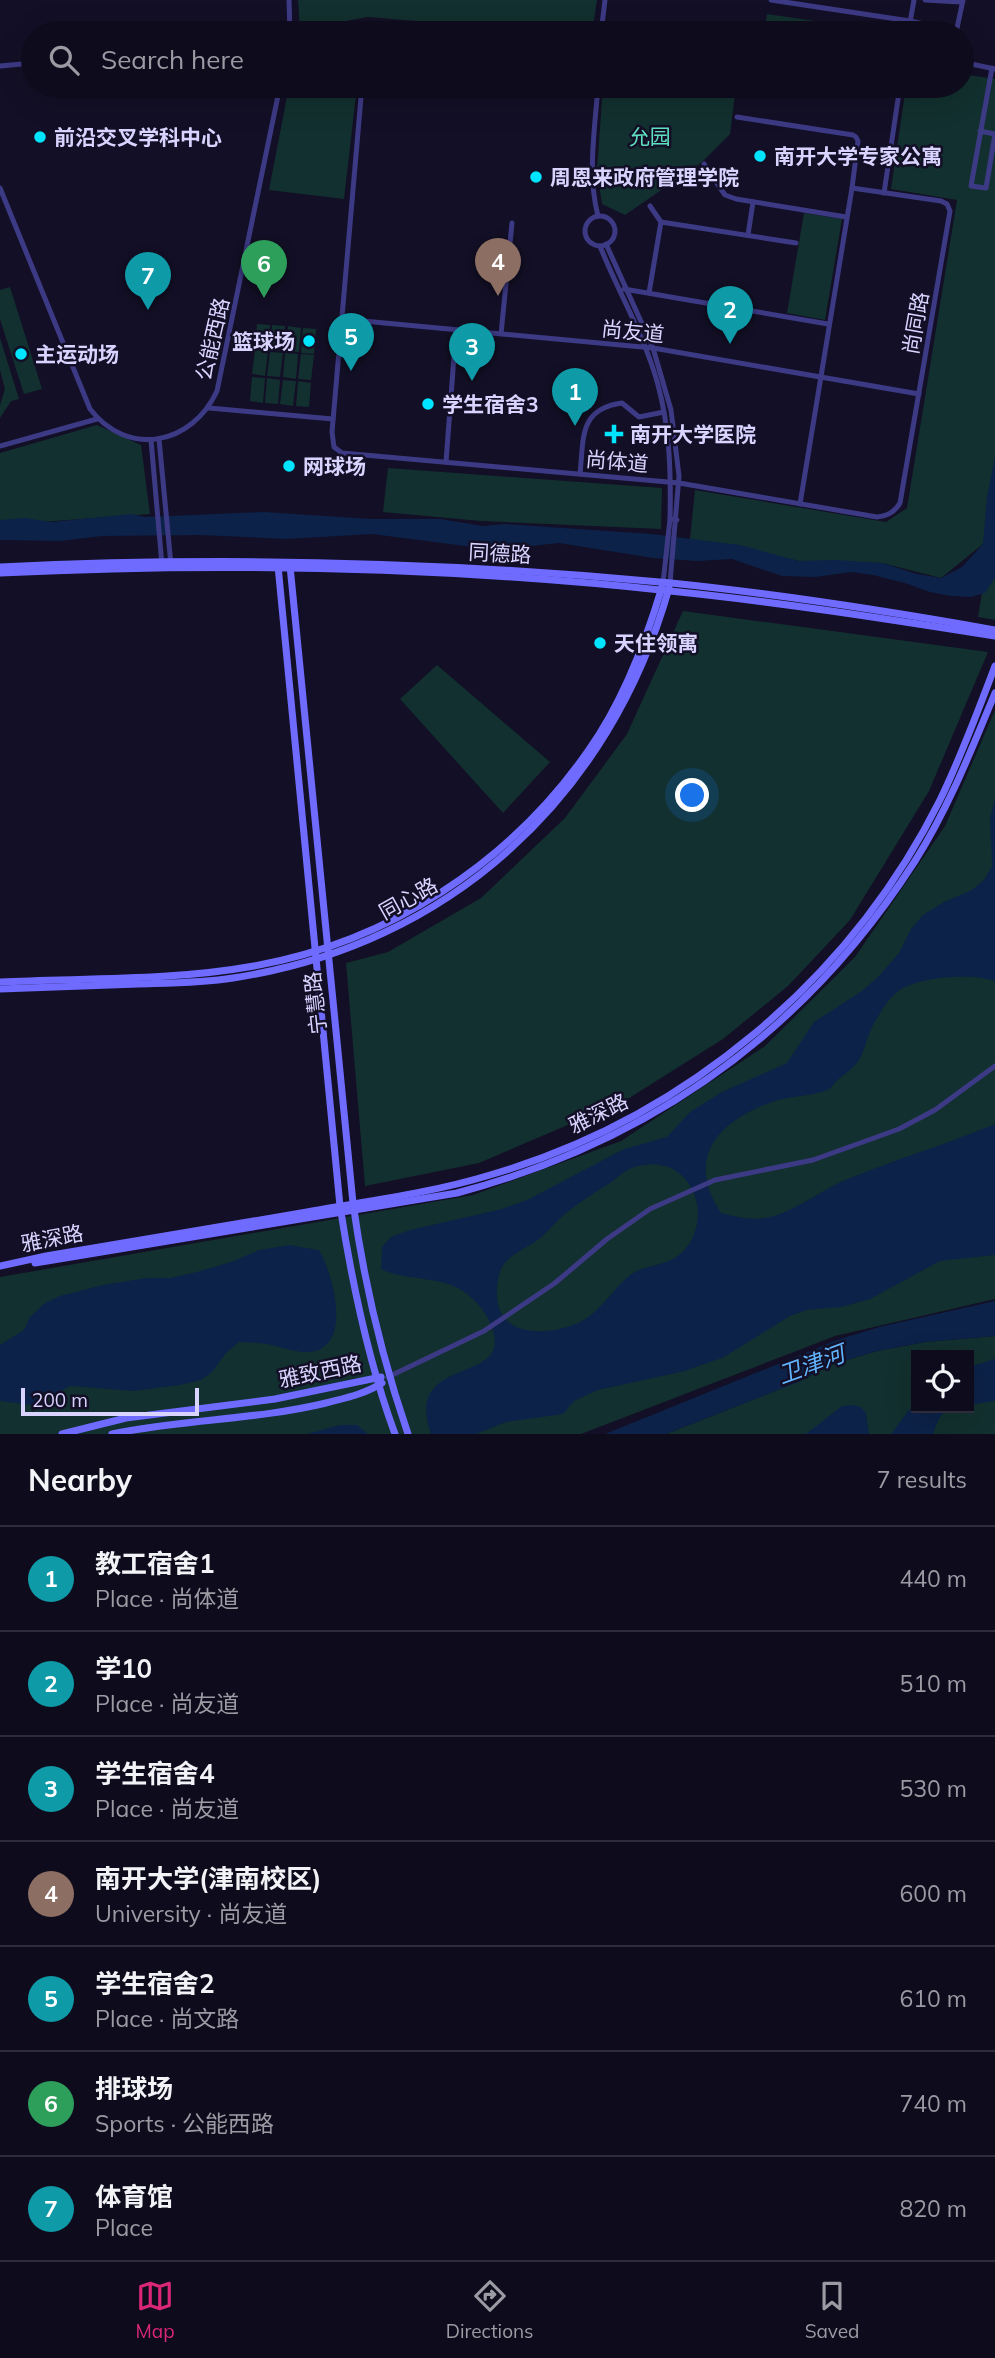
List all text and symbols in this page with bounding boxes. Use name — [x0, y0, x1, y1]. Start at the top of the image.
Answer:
search box — [21, 21, 974, 98]
icon: search — [45, 41, 83, 79]
text: Search here — [101, 43, 244, 76]
park label: 允园 — [629, 123, 671, 149]
place label: 前沿交叉学科中心 — [54, 124, 222, 150]
marker: 前沿交叉学科中心 — [32, 129, 48, 145]
place label: 南开大学专家公寓 — [774, 143, 942, 169]
marker: 南开大学专家公寓 — [752, 148, 768, 164]
place label: 周恩来政府管理学院 — [550, 164, 739, 190]
marker: 周恩来政府管理学院 — [528, 169, 544, 185]
pin: 4 — [475, 238, 521, 296]
pin: 6 — [241, 240, 287, 298]
pin: 7 — [125, 252, 171, 310]
pin: 2 — [707, 286, 753, 344]
street label: 尚同路 — [897, 290, 933, 356]
street label: 公能西路 — [190, 295, 234, 383]
pin: 5 — [328, 313, 374, 371]
street label: 尚友道 — [600, 315, 666, 347]
pin: 3 — [449, 323, 495, 381]
place label: 篮球场 — [232, 328, 295, 354]
marker: 篮球场 — [301, 333, 317, 349]
place label: 主运动场 — [35, 341, 119, 367]
marker: 主运动场 — [13, 346, 29, 362]
pin: 1 — [552, 368, 598, 426]
place label: 学生宿舍3 — [442, 391, 539, 417]
marker: 学生宿舍3 — [420, 396, 436, 412]
place label: 南开大学医院 — [630, 421, 756, 447]
marker: 南开大学医院 — [604, 424, 624, 444]
street label: 尚体道 — [584, 445, 650, 477]
place label: 网球场 — [303, 453, 366, 479]
marker: 网球场 — [281, 458, 297, 474]
street label: 同德路 — [468, 538, 532, 568]
place label: 天住领寓 — [614, 630, 698, 656]
marker: 天住领寓 — [592, 635, 608, 651]
your location — [675, 778, 709, 812]
street label: 同心路 — [374, 871, 442, 925]
street label: 宁慧路 — [299, 970, 331, 1036]
street label: 雅深路 — [564, 1088, 632, 1138]
street label: 雅深路 — [19, 1219, 85, 1257]
water label: 卫津河 — [774, 1337, 852, 1389]
street label: 雅致西路 — [276, 1350, 364, 1392]
map controls — [911, 1350, 974, 1413]
button: locate — [911, 1350, 974, 1413]
scale bar — [21, 1385, 200, 1417]
text: 200 m — [32, 1388, 88, 1412]
text: Nearby — [28, 1461, 132, 1499]
text: 7 results — [877, 1465, 967, 1494]
text: 教工宿舍1 — [95, 1547, 215, 1580]
text: 1 — [44, 1564, 58, 1593]
text: 440 m — [899, 1564, 967, 1593]
text: Place · 尚体道 — [95, 1584, 239, 1613]
text: 学10 — [95, 1652, 152, 1685]
text: 2 — [44, 1669, 58, 1698]
text: 510 m — [899, 1669, 967, 1698]
text: Place · 尚友道 — [95, 1689, 239, 1718]
text: 学生宿舍4 — [95, 1757, 215, 1790]
text: 3 — [44, 1774, 58, 1803]
text: 530 m — [899, 1774, 967, 1803]
text: Place · 尚友道 — [95, 1794, 239, 1823]
text: 南开大学(津南校区) — [95, 1862, 322, 1895]
text: 4 — [44, 1879, 58, 1908]
text: 600 m — [899, 1879, 967, 1908]
text: University · 尚友道 — [95, 1899, 287, 1928]
text: 学生宿舍2 — [95, 1967, 215, 2000]
text: 5 — [44, 1984, 58, 2013]
text: 610 m — [899, 1984, 967, 2013]
text: Place · 尚文路 — [95, 2004, 239, 2033]
text: 排球场 — [95, 2072, 173, 2105]
text: 6 — [44, 2089, 58, 2118]
text: 740 m — [899, 2089, 967, 2118]
text: Sports · 公能西路 — [95, 2109, 274, 2138]
text: 体育馆 — [95, 2180, 173, 2213]
text: 7 — [44, 2194, 58, 2223]
text: 820 m — [899, 2194, 967, 2223]
text: Place — [95, 2213, 153, 2242]
tab: Map — [136, 2277, 175, 2343]
tab: Directions — [446, 2277, 534, 2343]
tab: Saved — [805, 2277, 859, 2343]

